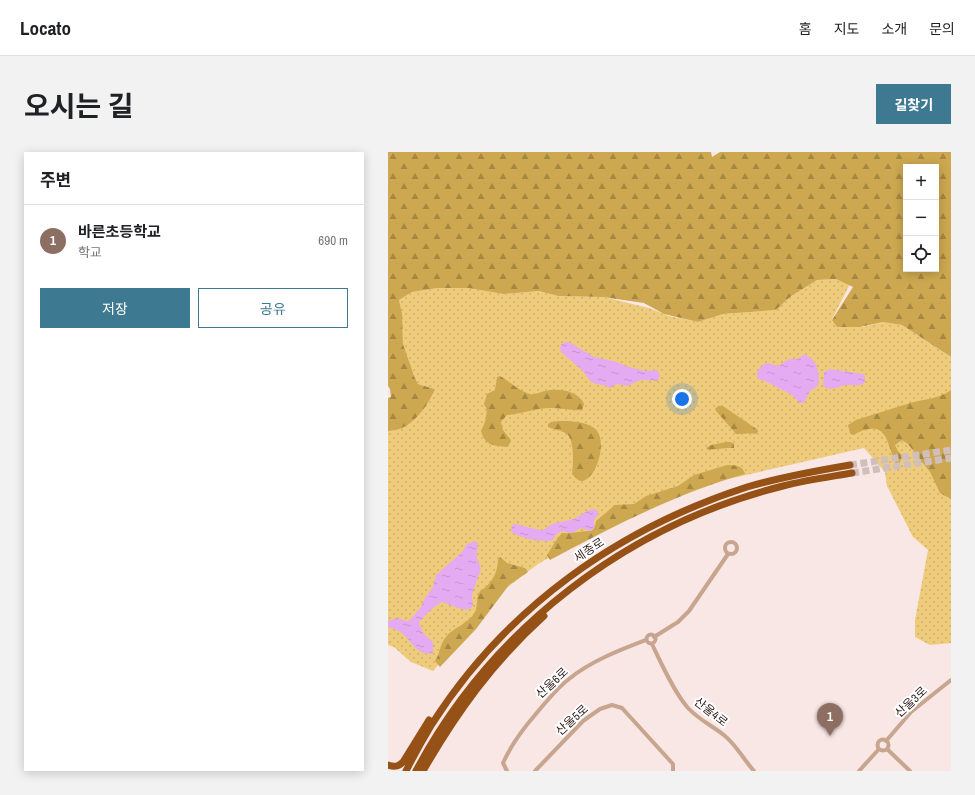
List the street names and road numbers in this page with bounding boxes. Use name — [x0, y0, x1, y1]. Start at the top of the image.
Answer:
street label: 세종로 — [571, 534, 607, 566]
street label: 산울6로 — [532, 664, 572, 702]
street label: 산울3로 — [891, 683, 931, 721]
street label: 산울4로 — [691, 694, 731, 730]
street label: 산울5로 — [552, 701, 592, 739]

